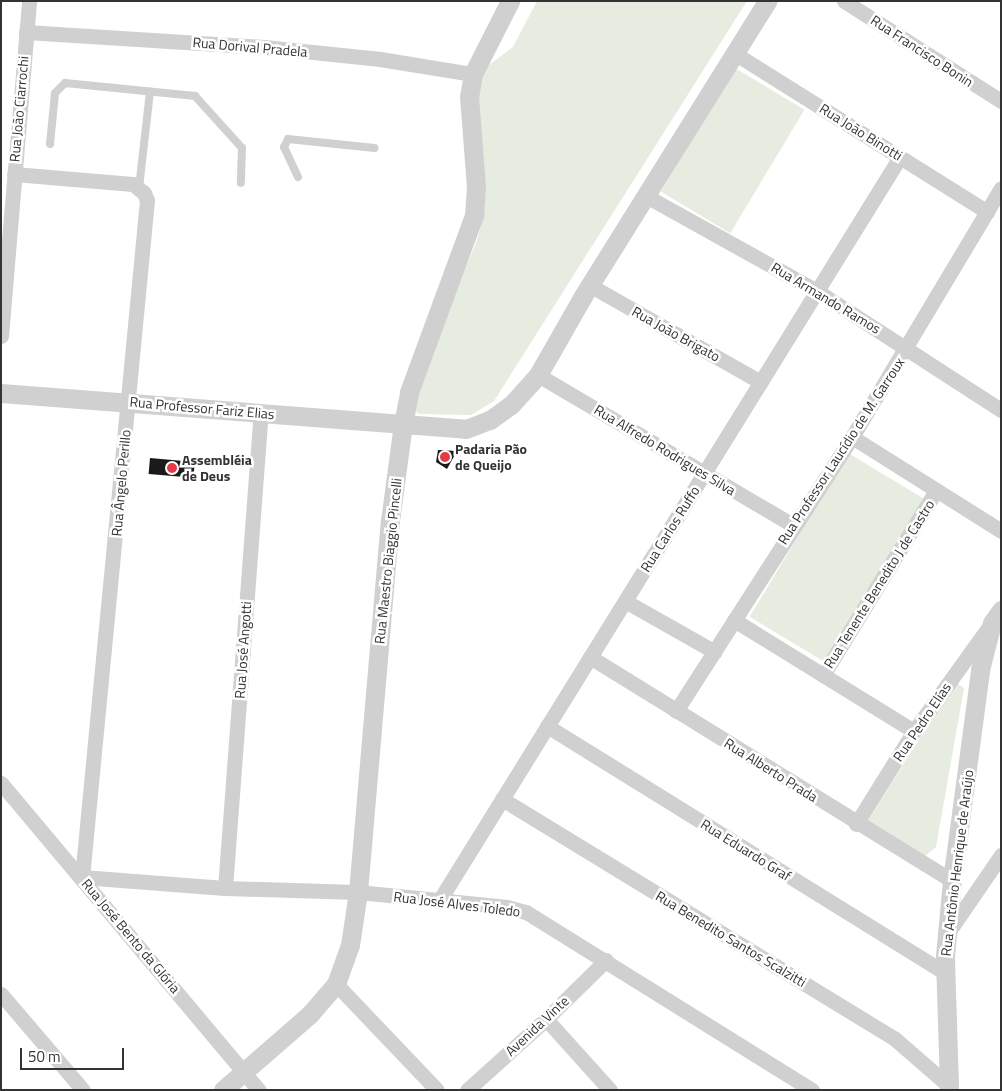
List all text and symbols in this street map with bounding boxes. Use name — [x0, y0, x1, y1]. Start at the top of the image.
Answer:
street label: Rua Francisco Bonin — [868, 12, 976, 90]
street label: Rua Dorival Pradela — [192, 34, 308, 60]
street label: Rua João Ciarrochi — [6, 55, 32, 163]
street label: Rua João Binotti — [817, 100, 905, 164]
street label: Rua Armando Ramos — [768, 259, 884, 337]
street label: Rua João Brigato — [629, 303, 723, 365]
street label: Rua Professor Laucídio de M. Garroux — [774, 354, 908, 548]
street label: Rua Professor Fariz Elias — [129, 393, 275, 423]
street label: Rua Alfredo Rodrigues Silva — [591, 401, 739, 499]
street label: Rua Ângelo Perillo — [108, 429, 134, 537]
place label: Padaria Pão de Queijo — [455, 441, 527, 474]
marker: Padaria Pão de Queijo — [439, 451, 451, 463]
place label: Assembléia de Deus — [182, 452, 252, 484]
marker: Assembléia de Deus — [166, 462, 178, 474]
street label: Rua Maestro Biaggio Pincelli — [371, 477, 405, 645]
street label: Rua Carlos Ruffo — [637, 483, 703, 575]
street label: Rua Tenente Benedito J de Castro — [820, 497, 938, 671]
street label: Rua José Angotti — [231, 601, 255, 699]
street label: Rua Pedro Elías — [889, 679, 955, 765]
street label: Rua Alberto Prada — [721, 735, 821, 805]
street label: Rua Antônio Henrique de Araújo — [937, 769, 977, 957]
street label: Rua Eduardo Graf — [698, 816, 794, 884]
street label: Rua José Bento da Glória — [78, 875, 184, 997]
street label: Rua Benedito Santos Scalzitti — [653, 887, 809, 991]
street label: Rua José Alves Toledo — [393, 888, 521, 920]
street label: Avenida Vinte — [502, 992, 572, 1060]
scale bar — [22, 1038, 126, 1070]
text: 50 m — [28, 1045, 61, 1068]

